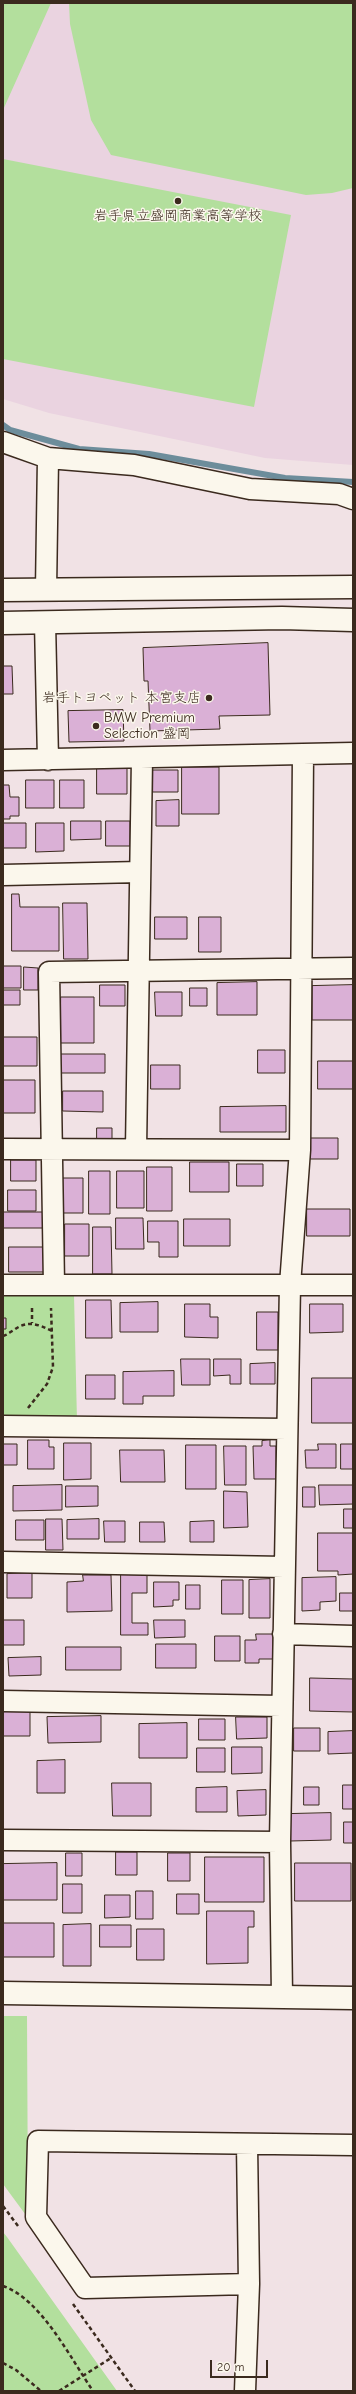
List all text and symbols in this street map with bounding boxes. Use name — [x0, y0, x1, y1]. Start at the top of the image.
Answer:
marker: 岩手県立盛岡商業高等学校 — [173, 196, 183, 206]
place label: 岩手県立盛岡商業高等学校 — [94, 208, 262, 224]
place label: 岩手トヨペット 本宮支店 — [42, 690, 201, 706]
marker: 岩手トヨペット 本宮支店 — [204, 693, 214, 703]
place label: BMW Premium Selection 盛岡 — [104, 710, 195, 742]
marker: BMW Premium Selection 盛岡 — [91, 721, 101, 731]
scale bar — [212, 2352, 270, 2378]
text: 20 m — [217, 2360, 245, 2374]

